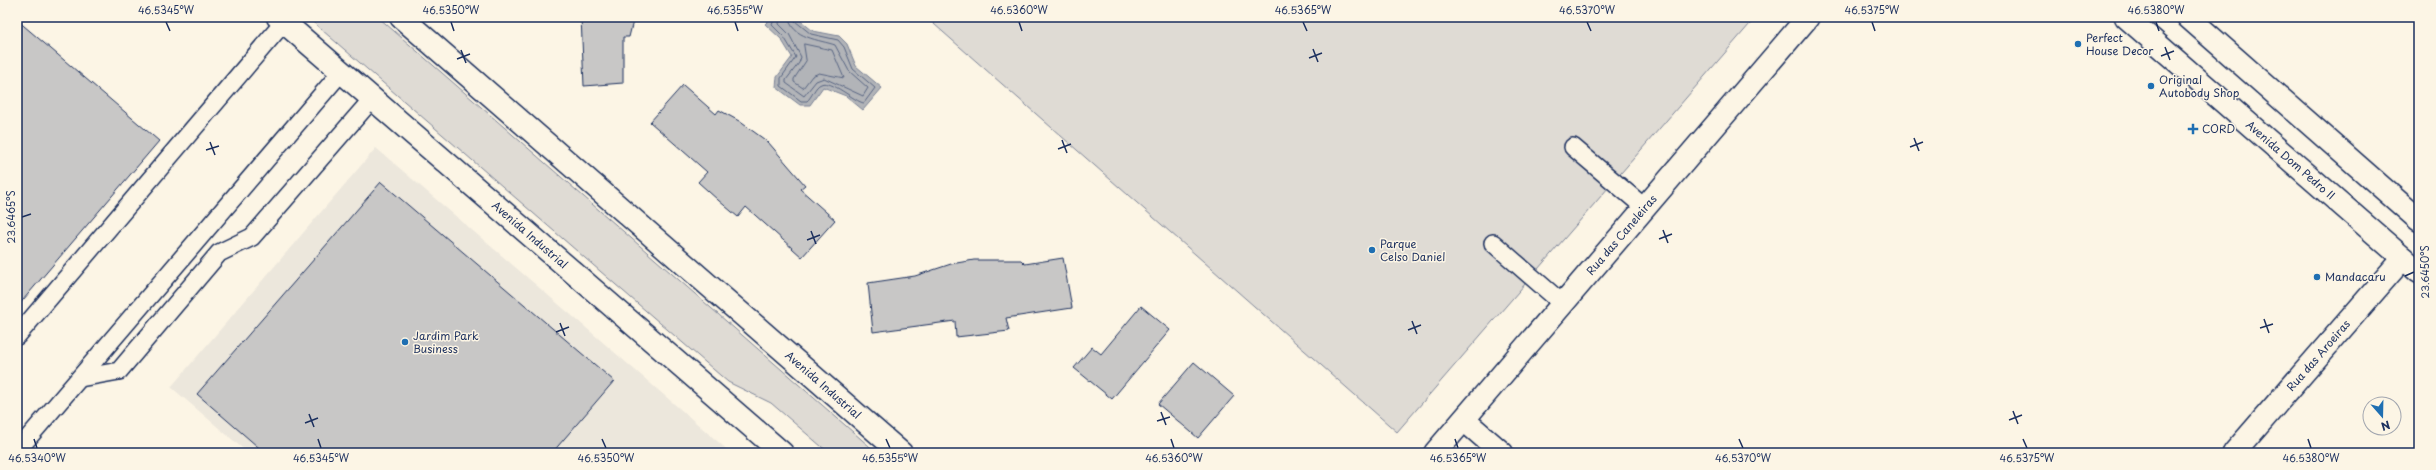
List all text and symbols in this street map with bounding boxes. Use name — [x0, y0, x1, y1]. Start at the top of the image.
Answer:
text: 46.5345°W — [138, 2, 195, 17]
text: 46.5350°W — [423, 2, 480, 17]
text: 46.5355°W — [707, 2, 764, 17]
text: 46.5360°W — [990, 2, 1049, 17]
text: 46.5365°W — [1275, 2, 1332, 17]
text: 46.5370°W — [1559, 2, 1616, 17]
text: 46.5375°W — [1845, 2, 1900, 17]
text: 46.5380°W — [2128, 2, 2185, 17]
place label: Perfect House Decor — [2086, 29, 2154, 59]
marker: Perfect House Decor — [2073, 39, 2083, 49]
place label: Original Autobody Shop — [2159, 71, 2240, 101]
marker: Original Autobody Shop — [2146, 81, 2156, 91]
street label: Avenida Dom Pedro II — [2242, 116, 2339, 203]
place label: CORD — [2202, 120, 2235, 137]
marker: CORD — [2187, 123, 2199, 135]
text: 23.6465°S — [3, 190, 18, 244]
street label: Rua das Caneleiras — [1582, 191, 1660, 279]
street label: Avenida Industrial — [488, 197, 572, 272]
place label: Parque Celso Daniel — [1380, 235, 1445, 265]
marker: Parque Celso Daniel — [1367, 245, 1377, 255]
text: 23.6450°S — [2417, 245, 2432, 299]
place label: Mandacaru — [2325, 268, 2386, 285]
marker: Mandacaru — [2312, 272, 2322, 282]
street label: Rua das Aroeiras — [2282, 316, 2354, 395]
place label: Jardim Park Business — [413, 327, 479, 357]
marker: Jardim Park Business — [400, 337, 410, 347]
street label: Avenida Industrial — [782, 347, 865, 423]
north arrow — [2362, 396, 2402, 436]
text: N — [2378, 416, 2393, 435]
text: 46.5340°W — [8, 450, 66, 465]
text: 46.5345°W — [293, 450, 350, 465]
text: 46.5350°W — [578, 450, 635, 465]
text: 46.5355°W — [862, 450, 919, 465]
text: 46.5360°W — [1145, 450, 1204, 465]
text: 46.5365°W — [1430, 450, 1487, 465]
text: 46.5370°W — [1715, 450, 1772, 465]
text: 46.5375°W — [2000, 450, 2055, 465]
text: 46.5380°W — [2283, 450, 2340, 465]

